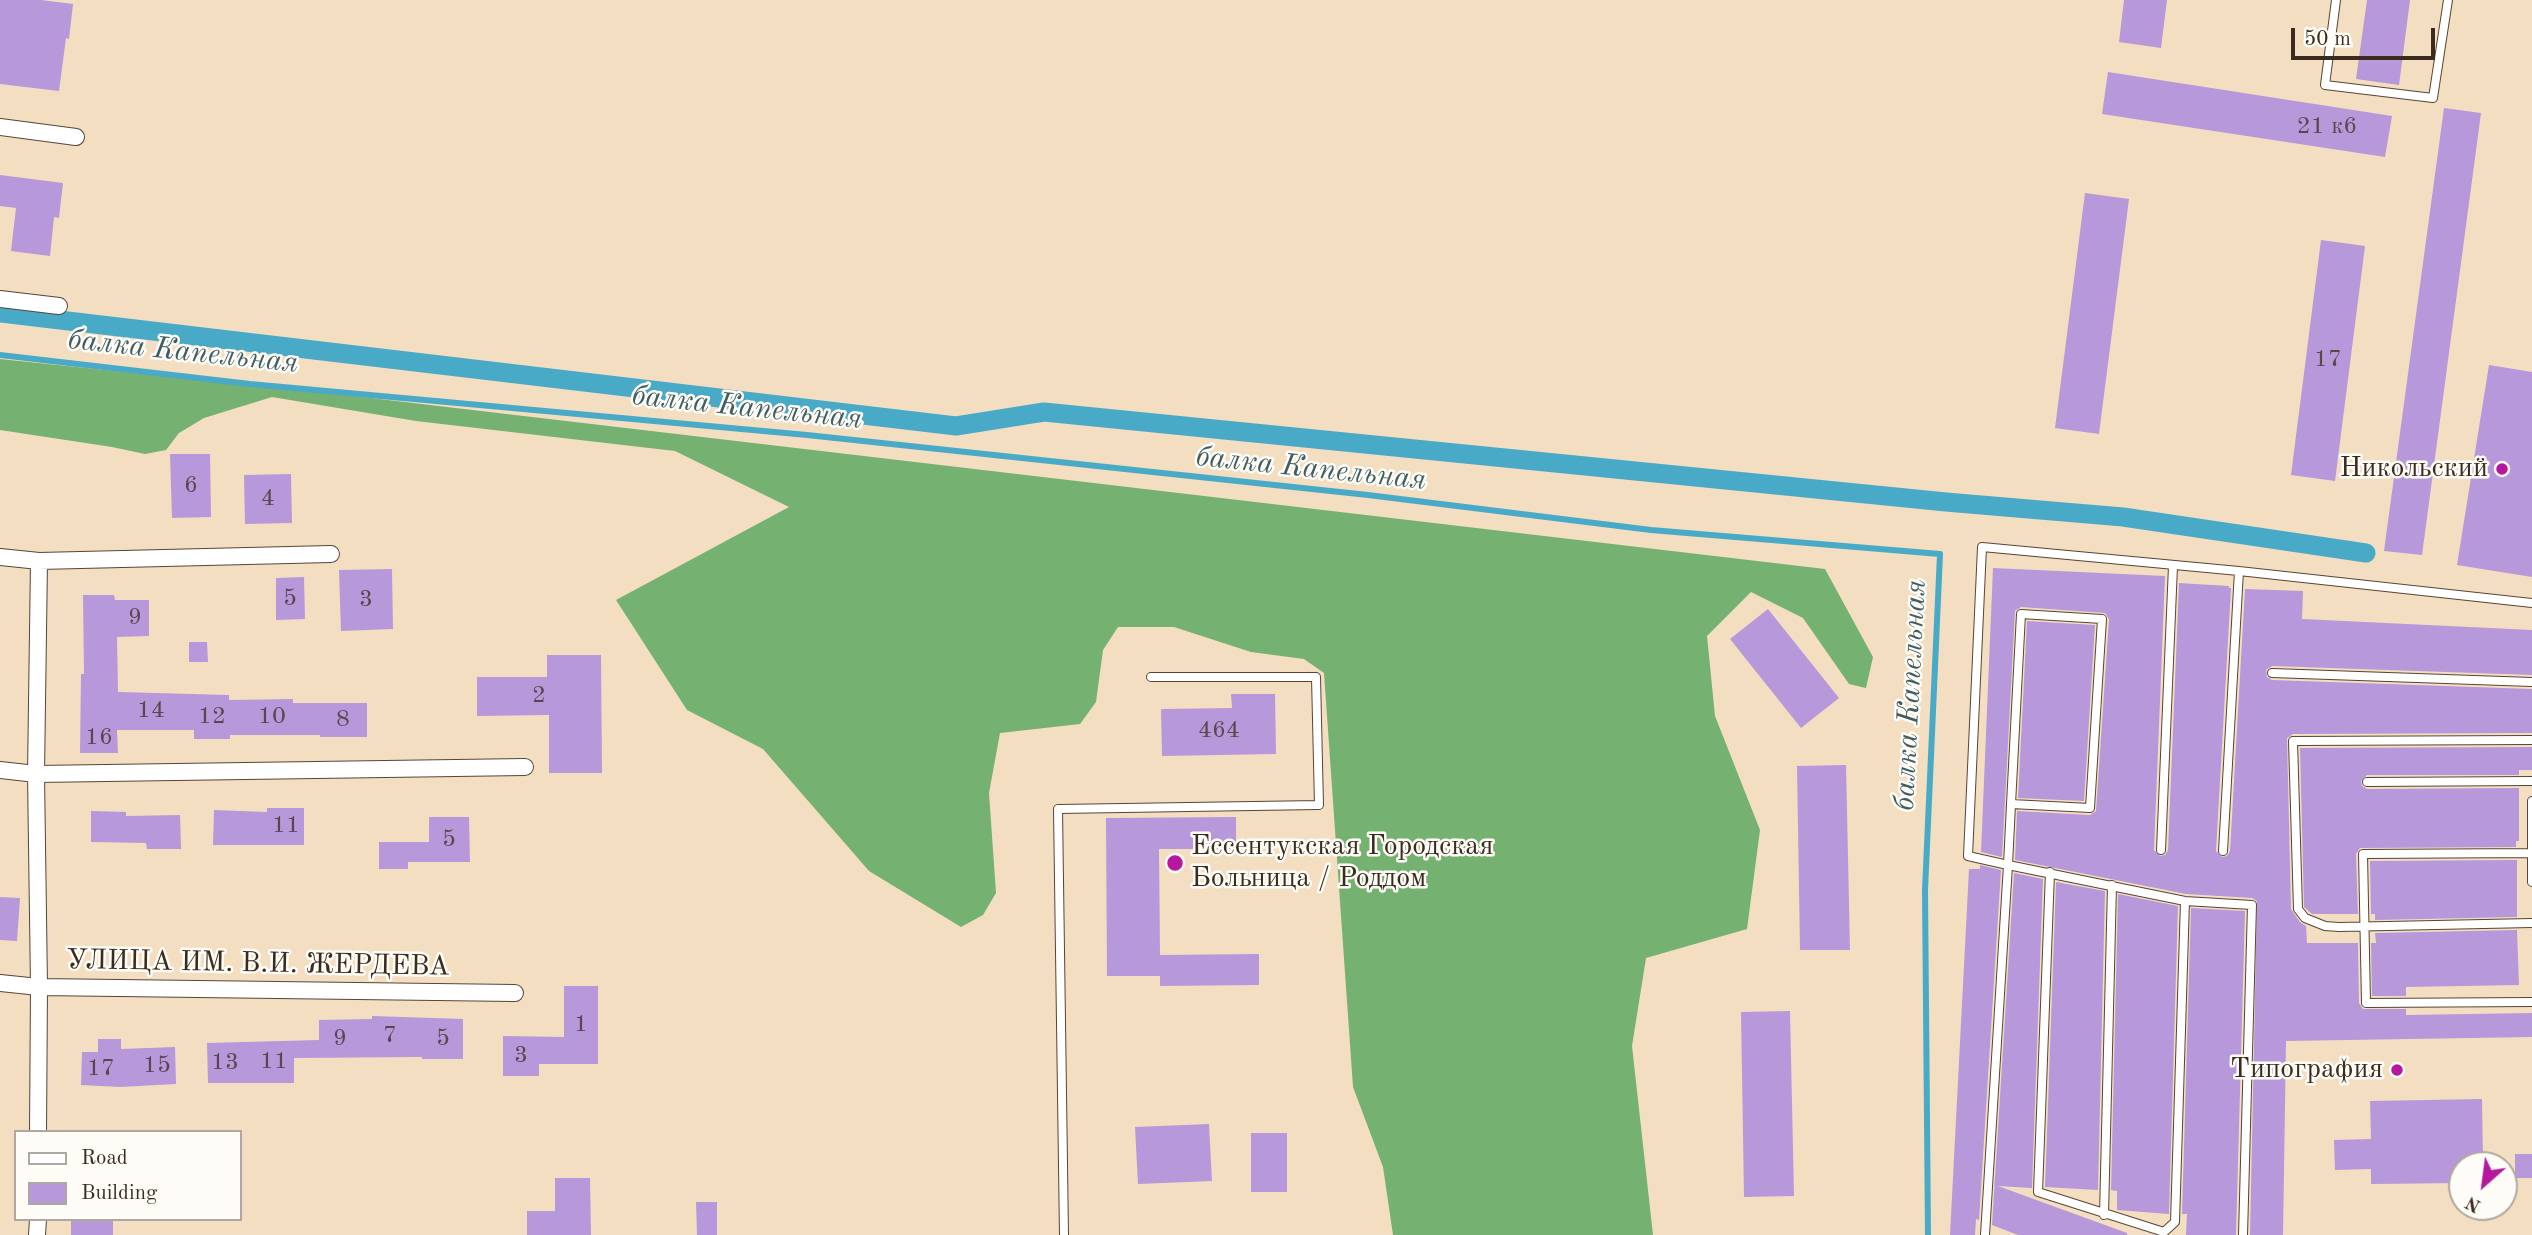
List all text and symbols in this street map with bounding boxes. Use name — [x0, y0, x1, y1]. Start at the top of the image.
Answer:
scale bar — [2294, 14, 2438, 58]
text: 50 m — [2304, 29, 2351, 50]
house number: 21 к6 — [2297, 113, 2357, 141]
water label: балка Капельная — [66, 322, 300, 382]
house number: 17 — [2314, 346, 2342, 374]
water label: балка Капельная — [630, 378, 864, 438]
water label: балка Капельная — [1194, 439, 1428, 499]
place label: Никольский — [2339, 452, 2488, 486]
marker: Никольский — [2494, 461, 2510, 477]
house number: 6 — [184, 472, 198, 500]
house number: 4 — [261, 485, 275, 513]
water label: балка Капельная — [1887, 578, 1935, 812]
house number: 5 — [283, 585, 297, 613]
house number: 3 — [359, 586, 373, 614]
house number: 9 — [128, 604, 142, 632]
house number: 2 — [532, 682, 546, 710]
house number: 14 — [137, 697, 165, 725]
house number: 12 — [198, 703, 226, 731]
house number: 10 — [258, 703, 286, 731]
house number: 8 — [336, 706, 350, 734]
house number: 464 — [1198, 717, 1240, 745]
house number: 16 — [85, 724, 113, 752]
house number: 11 — [272, 812, 300, 840]
house number: 5 — [442, 826, 456, 854]
place label: Ессентукская Городская Больница / Роддом — [1191, 830, 1494, 896]
marker: Ессентукская Городская Больница / Роддом — [1165, 853, 1185, 873]
street label: УЛИЦА ИМ. В.И. ЖЕРДЕВА — [66, 944, 450, 984]
house number: 1 — [574, 1011, 588, 1039]
house number: 7 — [383, 1022, 397, 1050]
house number: 9 — [333, 1025, 347, 1053]
house number: 5 — [436, 1025, 450, 1053]
house number: 3 — [514, 1042, 528, 1070]
house number: 11 — [260, 1048, 288, 1076]
house number: 13 — [211, 1049, 239, 1077]
house number: 15 — [143, 1052, 171, 1080]
place label: Типография — [2230, 1053, 2383, 1087]
house number: 17 — [87, 1055, 115, 1083]
marker: Типография — [2389, 1062, 2405, 1078]
legend — [14, 1130, 242, 1221]
text: Road — [81, 1148, 128, 1169]
north arrow — [2448, 1151, 2518, 1221]
text: Building — [81, 1183, 157, 1204]
text: N — [2463, 1191, 2485, 1215]

